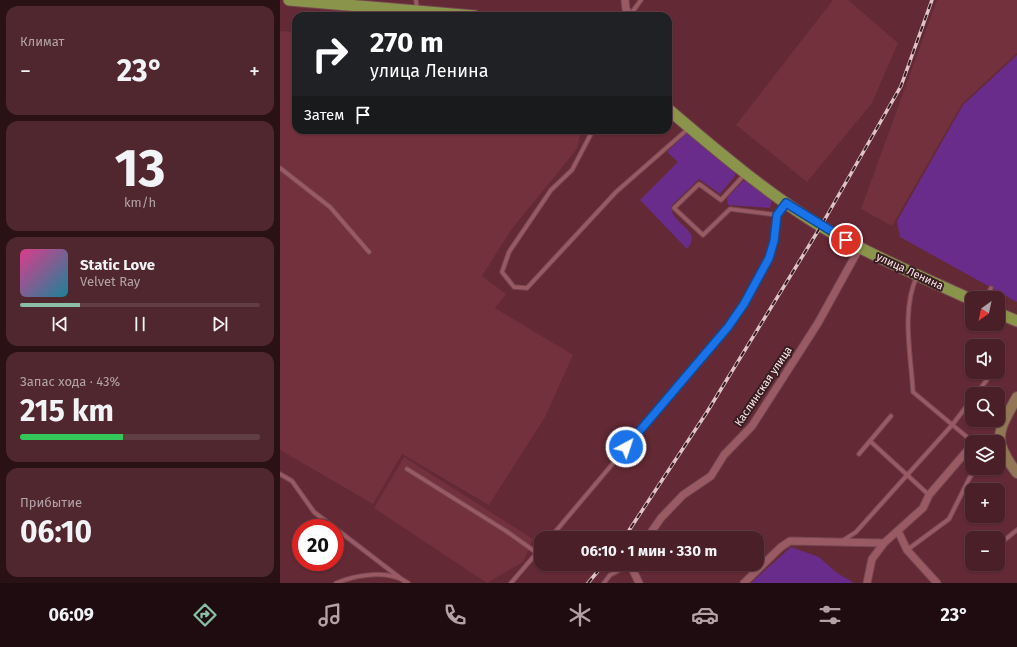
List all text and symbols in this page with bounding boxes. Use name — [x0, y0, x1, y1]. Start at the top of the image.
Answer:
text: 270 m — [370, 26, 444, 59]
icon: right — [304, 28, 356, 80]
text: Климат — [20, 34, 64, 49]
text: 23° — [117, 53, 163, 89]
text: − — [20, 58, 31, 85]
text: + — [249, 58, 260, 85]
text: улица Ленина — [370, 60, 489, 82]
icon: arrive — [352, 104, 374, 126]
text: Затем — [304, 106, 344, 124]
text: 13 — [114, 137, 166, 200]
text: km/h — [124, 195, 156, 210]
pin — [829, 223, 863, 257]
icon: arrive — [835, 229, 857, 251]
street label: улица Ленина — [874, 250, 945, 293]
text: Static Love — [80, 256, 155, 274]
text: Velvet Ray — [80, 274, 140, 289]
north arrow — [965, 291, 1005, 331]
map controls — [965, 291, 1005, 571]
icon: previous — [49, 313, 71, 335]
icon: pause — [129, 313, 151, 335]
icon: next — [209, 313, 231, 335]
button: sound — [965, 339, 1005, 379]
street label: Каслинская улица — [732, 344, 795, 429]
text: Запас хода · 43% — [20, 374, 120, 389]
button: search — [965, 387, 1005, 427]
text: 215 km — [20, 393, 114, 429]
position arrow — [605, 426, 647, 468]
button: layers — [965, 435, 1005, 475]
button: + — [965, 483, 1005, 523]
text: Прибытие — [20, 495, 82, 510]
text: 06:10 — [20, 514, 92, 550]
speed limit sign: 20 — [292, 519, 344, 571]
button: − — [965, 531, 1005, 571]
text: 06:10 · 1 мин · 330 m — [581, 542, 717, 560]
icon: directions — [191, 601, 219, 629]
icon: music — [316, 601, 344, 629]
icon: phone — [441, 601, 469, 629]
icon: climate — [566, 601, 594, 629]
icon: car — [691, 601, 719, 629]
icon: filters — [816, 601, 844, 629]
text: 06:09 — [48, 604, 94, 626]
text: 23° — [940, 604, 968, 626]

